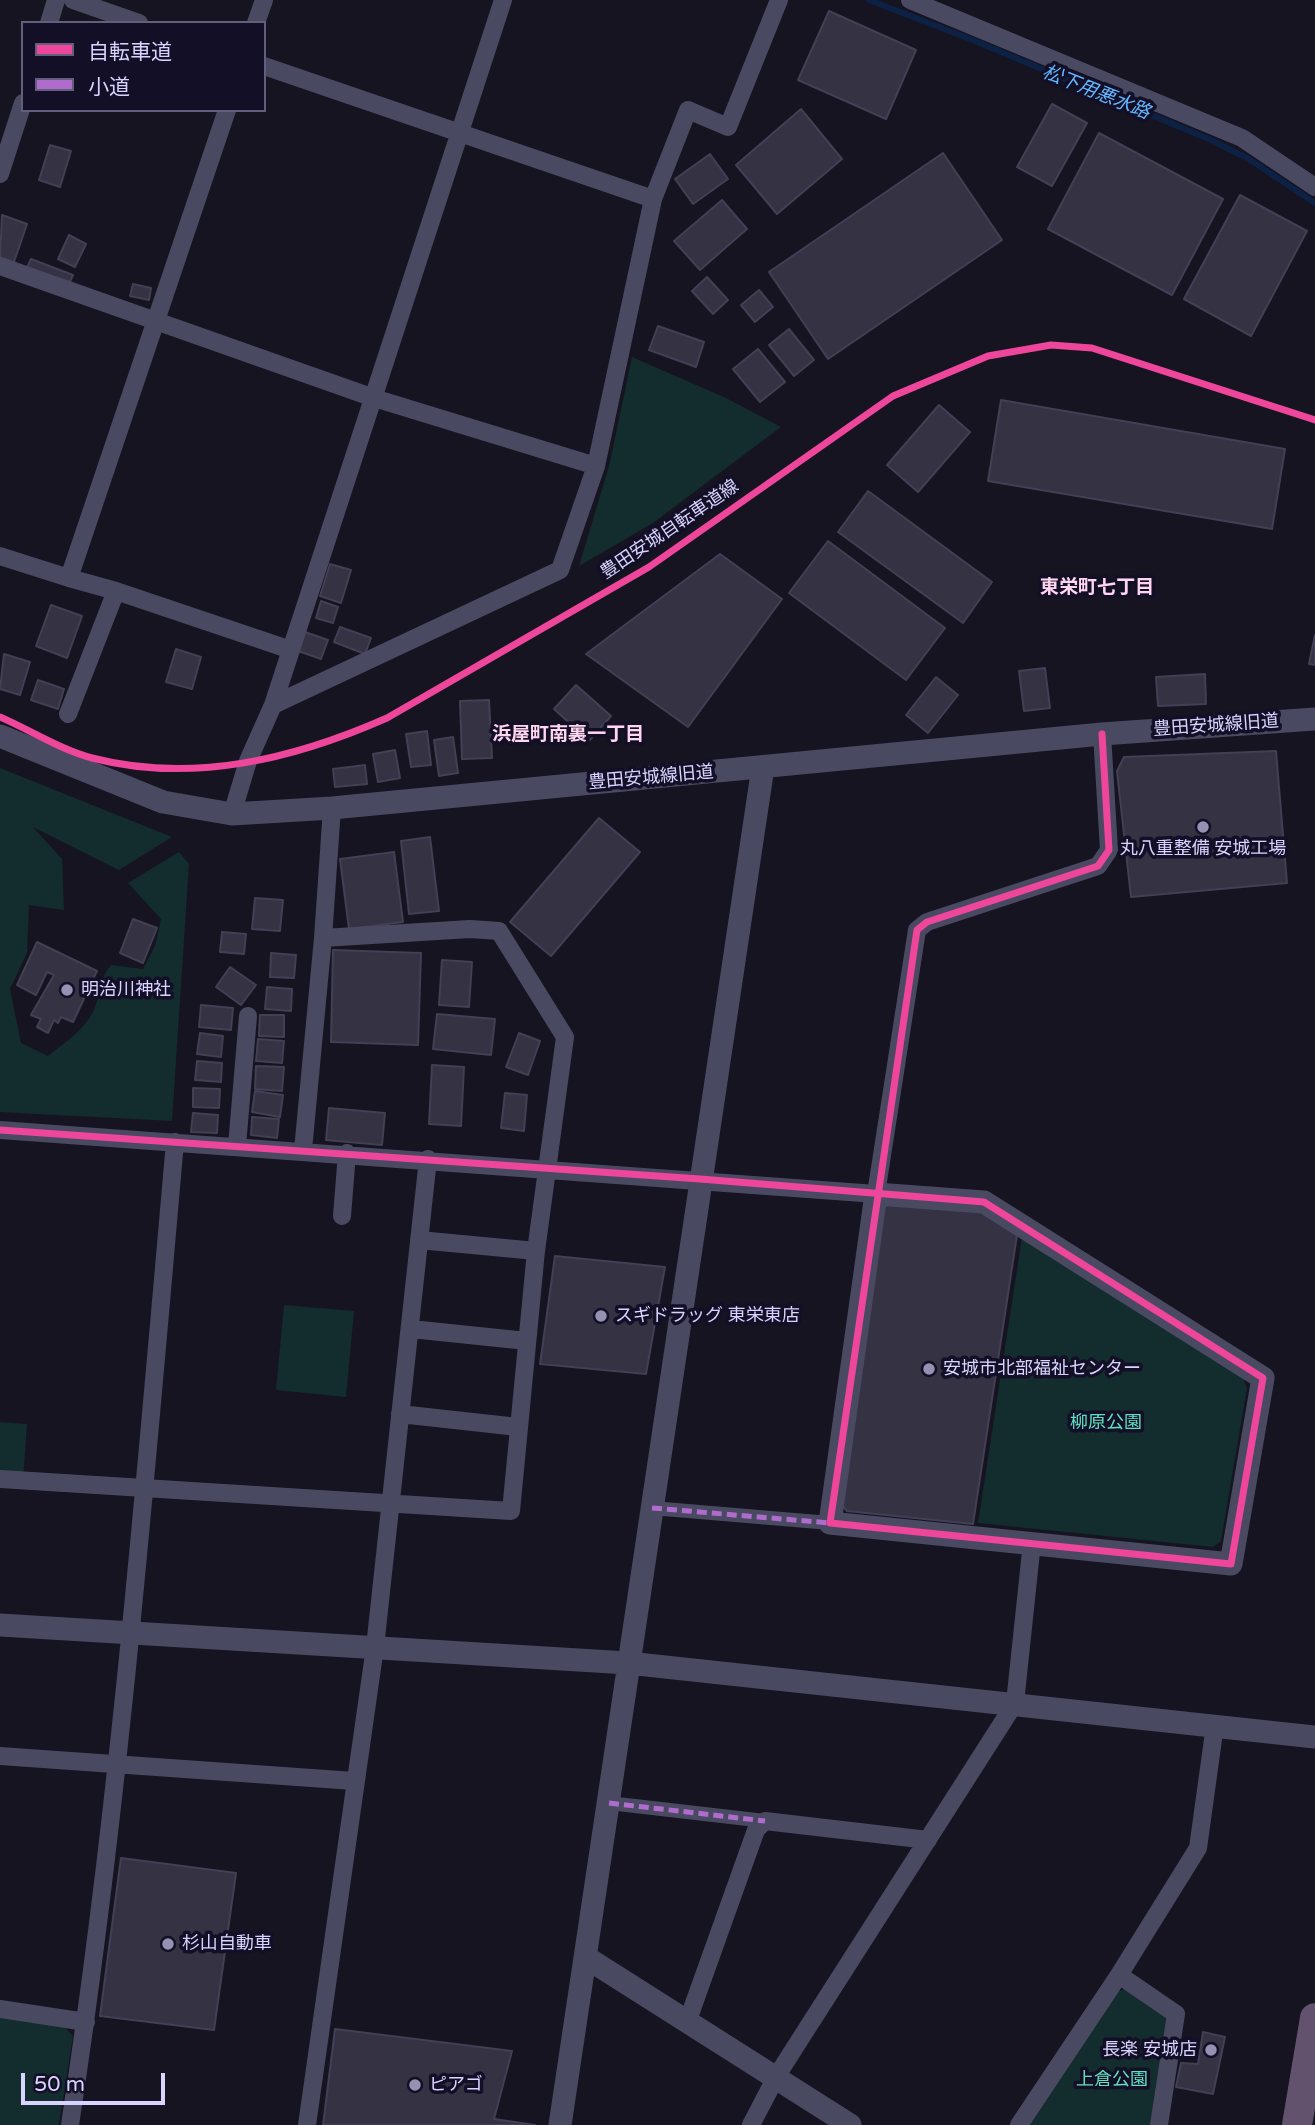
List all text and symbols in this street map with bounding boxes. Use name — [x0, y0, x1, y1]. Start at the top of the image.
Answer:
legend — [21, 21, 266, 112]
text: 自転車道 — [88, 40, 172, 65]
water label: 松下用悪水路 — [1039, 61, 1153, 125]
text: 小道 — [88, 75, 130, 100]
street label: 豊田安城自転車道線 — [597, 476, 743, 584]
district label: 東栄町七丁目 — [1040, 577, 1154, 599]
street label: 豊田安城線旧道 — [1152, 711, 1280, 741]
district label: 浜屋町南裏一丁目 — [492, 724, 644, 746]
street label: 豊田安城線旧道 — [587, 762, 715, 794]
marker: 丸八重整備 安城工場 — [1195, 819, 1211, 835]
place label: 丸八重整備 安城工場 — [1120, 838, 1286, 860]
place label: 明治川神社 — [81, 979, 171, 1001]
marker: 明治川神社 — [59, 982, 75, 998]
place label: スギドラッグ 東栄東店 — [615, 1305, 800, 1327]
marker: スギドラッグ 東栄東店 — [593, 1308, 609, 1324]
place label: 安城市北部福祉センター — [943, 1358, 1141, 1380]
marker: 安城市北部福祉センター — [921, 1361, 937, 1377]
park label: 柳原公園 — [1070, 1412, 1142, 1434]
place label: 杉山自動車 — [182, 1933, 272, 1955]
marker: 杉山自動車 — [160, 1936, 176, 1952]
place label: 長楽 安城店 — [1102, 2039, 1197, 2061]
marker: 長楽 安城店 — [1203, 2042, 1219, 2058]
scale bar — [24, 2058, 168, 2102]
park label: 上倉公園 — [1076, 2069, 1148, 2091]
text: 50 m — [34, 2072, 85, 2097]
place label: ピアゴ — [429, 2074, 483, 2096]
marker: ピアゴ — [407, 2077, 423, 2093]

